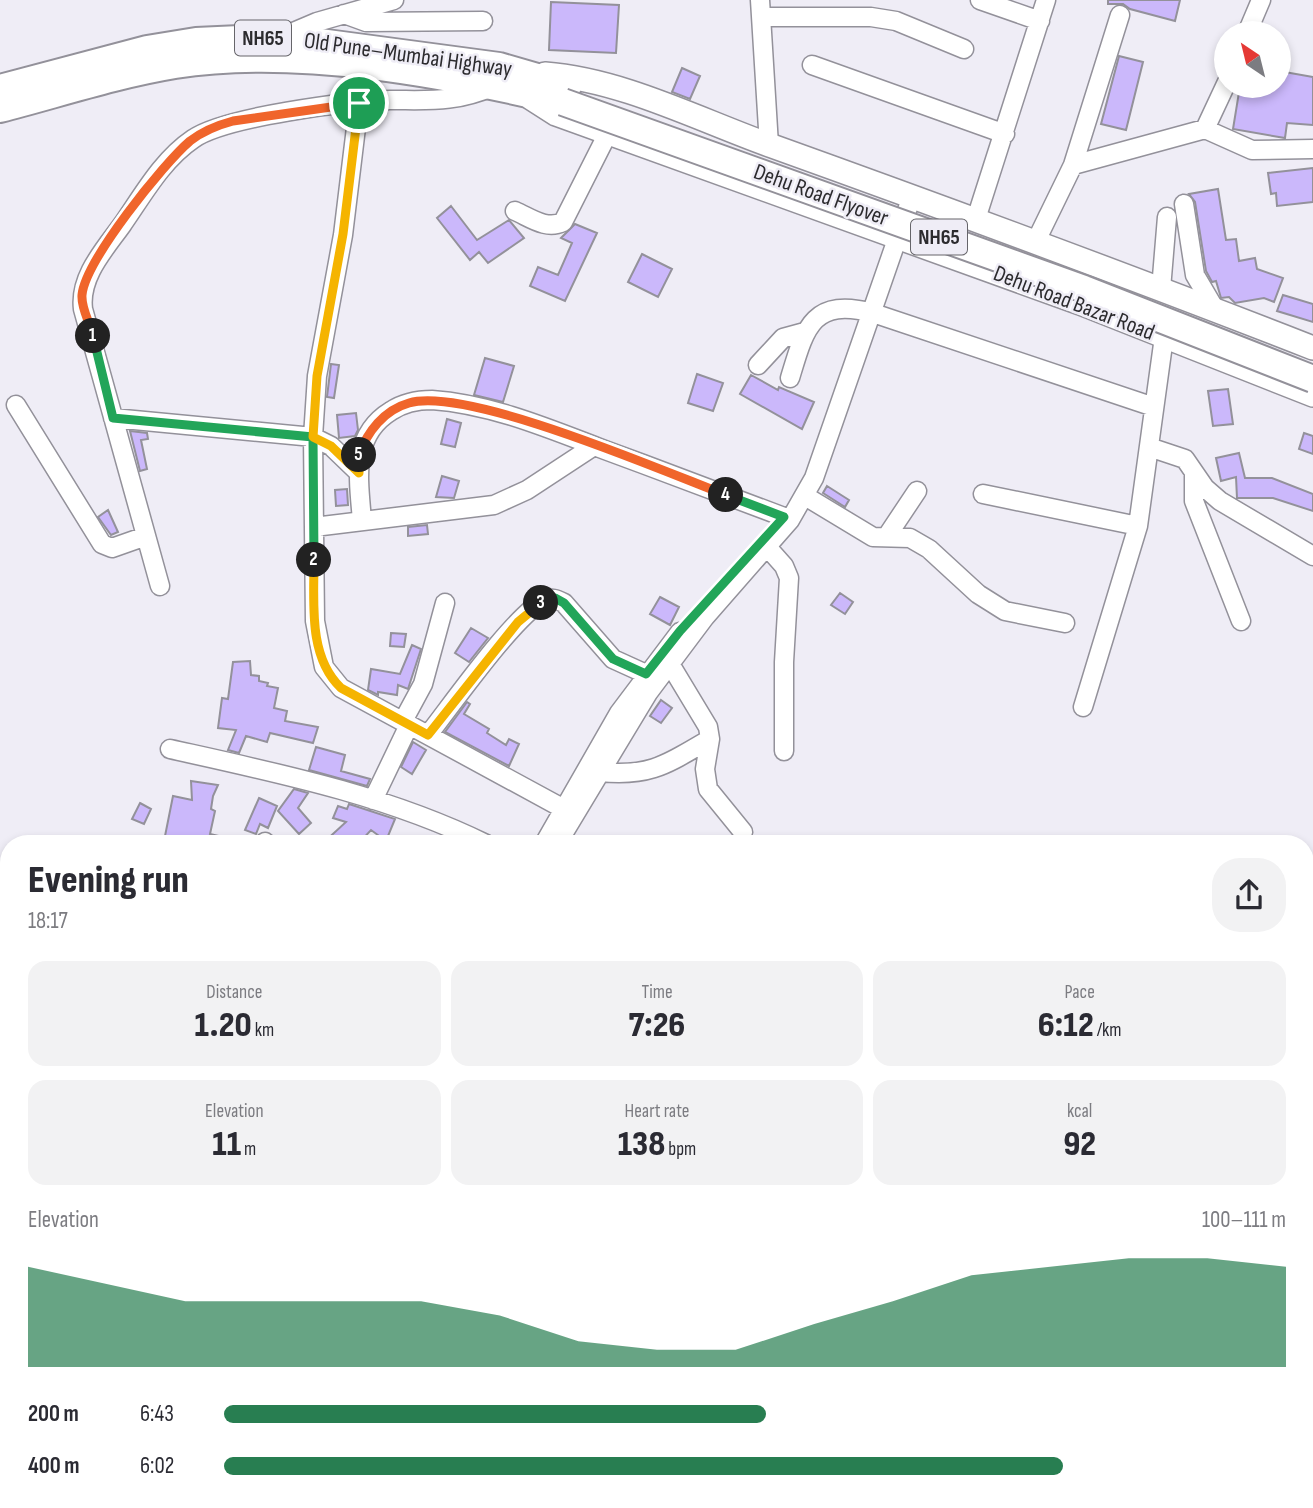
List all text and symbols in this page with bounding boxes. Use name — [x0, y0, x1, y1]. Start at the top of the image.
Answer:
road number: NH65 — [235, 20, 291, 56]
north arrow — [1214, 21, 1292, 98]
map controls — [1214, 21, 1291, 98]
street label: Old Pune–Mumbai Highway — [302, 27, 514, 83]
pin — [329, 73, 389, 133]
icon: arrive — [340, 84, 378, 122]
street label: Dehu Road Flyover — [750, 158, 893, 232]
road number: NH65 — [911, 219, 967, 254]
street label: Dehu Road Bazar Road — [989, 259, 1159, 347]
pin: 1 — [76, 318, 110, 354]
text: 1 — [89, 324, 96, 347]
pin: 5 — [342, 438, 376, 472]
text: 5 — [354, 443, 363, 466]
pin: 4 — [708, 477, 744, 512]
text: 4 — [721, 483, 730, 506]
pin: 2 — [296, 542, 332, 578]
text: 2 — [309, 548, 318, 571]
pin: 3 — [524, 586, 558, 620]
text: 3 — [536, 591, 545, 614]
text: Evening run — [28, 858, 189, 903]
button: share — [1212, 858, 1286, 932]
text: 18:17 — [28, 907, 68, 935]
text: Distance — [206, 981, 262, 1004]
text: Time — [641, 981, 673, 1004]
text: Pace — [1065, 981, 1095, 1004]
text: 1.20 — [195, 1004, 252, 1047]
text: 7:26 — [629, 1004, 685, 1047]
text: 6:12 — [1038, 1004, 1094, 1047]
text: km — [252, 1019, 274, 1042]
text: /km — [1094, 1019, 1121, 1042]
text: Elevation — [205, 1100, 264, 1123]
text: Heart rate — [625, 1100, 689, 1123]
text: kcal — [1067, 1100, 1092, 1123]
text: 11 — [212, 1123, 241, 1166]
text: 138 — [618, 1123, 665, 1166]
text: 92 — [1063, 1123, 1096, 1166]
text: m — [241, 1138, 256, 1161]
text: bpm — [665, 1138, 696, 1161]
text: Elevation — [28, 1206, 99, 1234]
text: 100–111 m — [1202, 1206, 1286, 1234]
text: 200 m — [28, 1400, 79, 1428]
text: 6:43 — [140, 1400, 174, 1428]
text: 400 m — [28, 1452, 79, 1480]
text: 6:02 — [140, 1452, 174, 1480]

